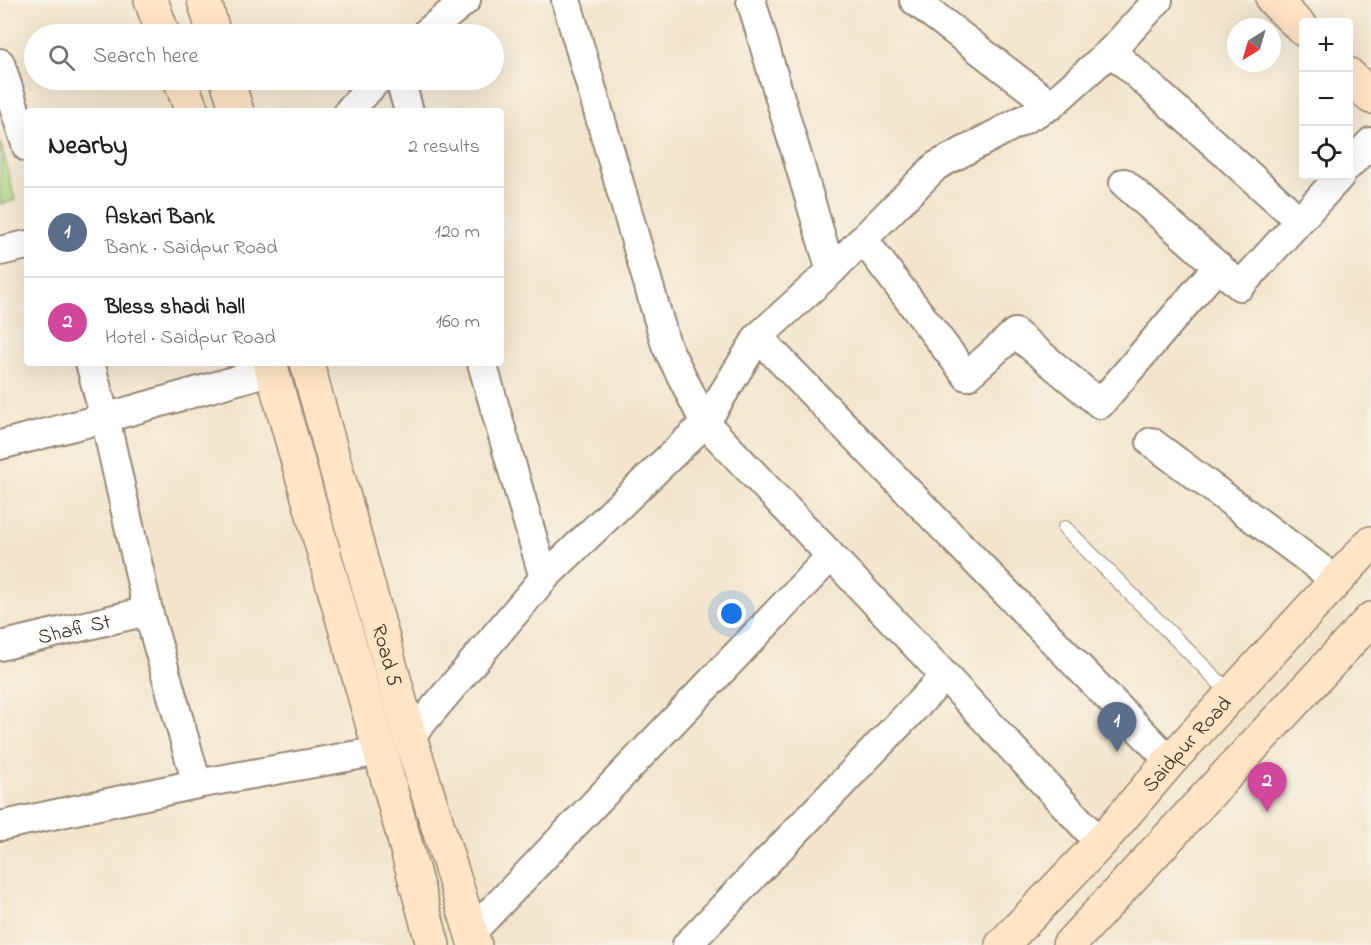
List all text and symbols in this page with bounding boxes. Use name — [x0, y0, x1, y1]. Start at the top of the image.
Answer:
north arrow — [1227, 18, 1281, 72]
map controls — [1299, 18, 1353, 180]
button: + — [1299, 18, 1353, 72]
search box — [24, 24, 504, 90]
icon: search — [45, 41, 78, 74]
text: Search here — [93, 41, 198, 73]
button: − — [1299, 72, 1353, 126]
button: locate — [1299, 126, 1353, 180]
text: Nearby — [48, 128, 127, 166]
text: 2 results — [408, 133, 480, 162]
text: Askari Bank — [105, 202, 215, 234]
text: 1 — [64, 218, 71, 247]
text: 120 m — [435, 218, 480, 247]
text: Bank · Saidpur Road — [105, 234, 278, 263]
text: Bless shadi hall — [105, 292, 245, 324]
text: 2 — [63, 308, 72, 337]
text: 160 m — [436, 308, 480, 337]
text: Hotel · Saidpur Road — [105, 324, 276, 353]
your location — [717, 599, 746, 628]
street label: Shafi St — [35, 607, 114, 654]
street label: Road 5 — [363, 621, 408, 690]
street label: Saidpur Road — [1136, 690, 1240, 800]
pin: 1 — [1098, 702, 1136, 752]
pin: 2 — [1248, 762, 1286, 812]

